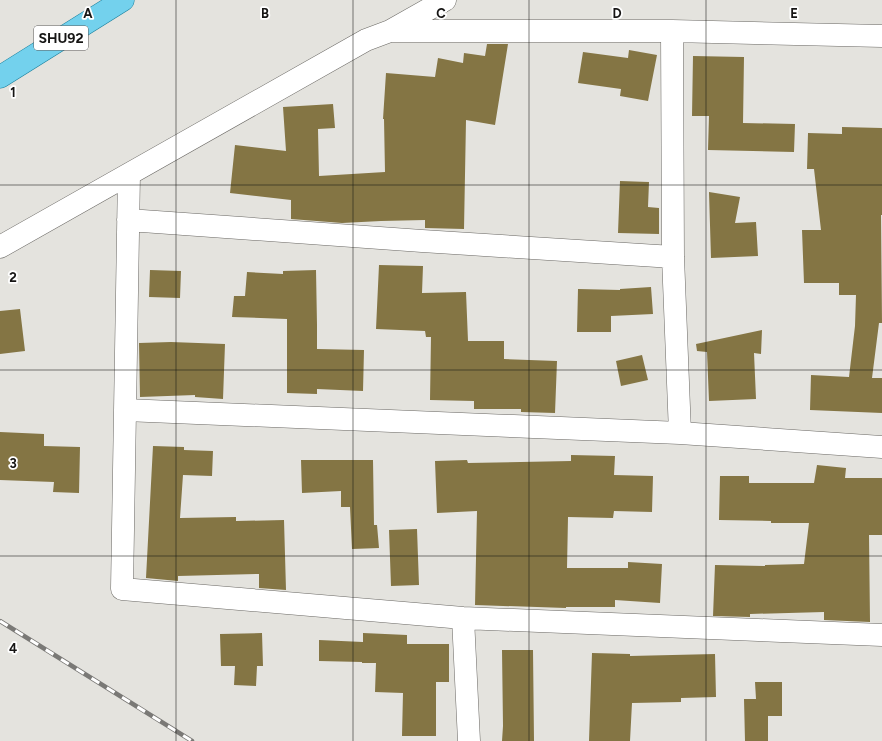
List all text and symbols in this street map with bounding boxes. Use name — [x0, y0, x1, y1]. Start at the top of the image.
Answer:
text: A — [83, 6, 93, 21]
text: B — [261, 6, 269, 21]
text: C — [436, 6, 446, 21]
text: D — [612, 6, 622, 21]
text: E — [790, 6, 798, 21]
road number: SHU92 — [34, 26, 88, 50]
text: 1 — [10, 85, 16, 100]
text: 2 — [9, 270, 17, 285]
text: 3 — [9, 456, 17, 471]
text: 4 — [9, 641, 17, 656]

